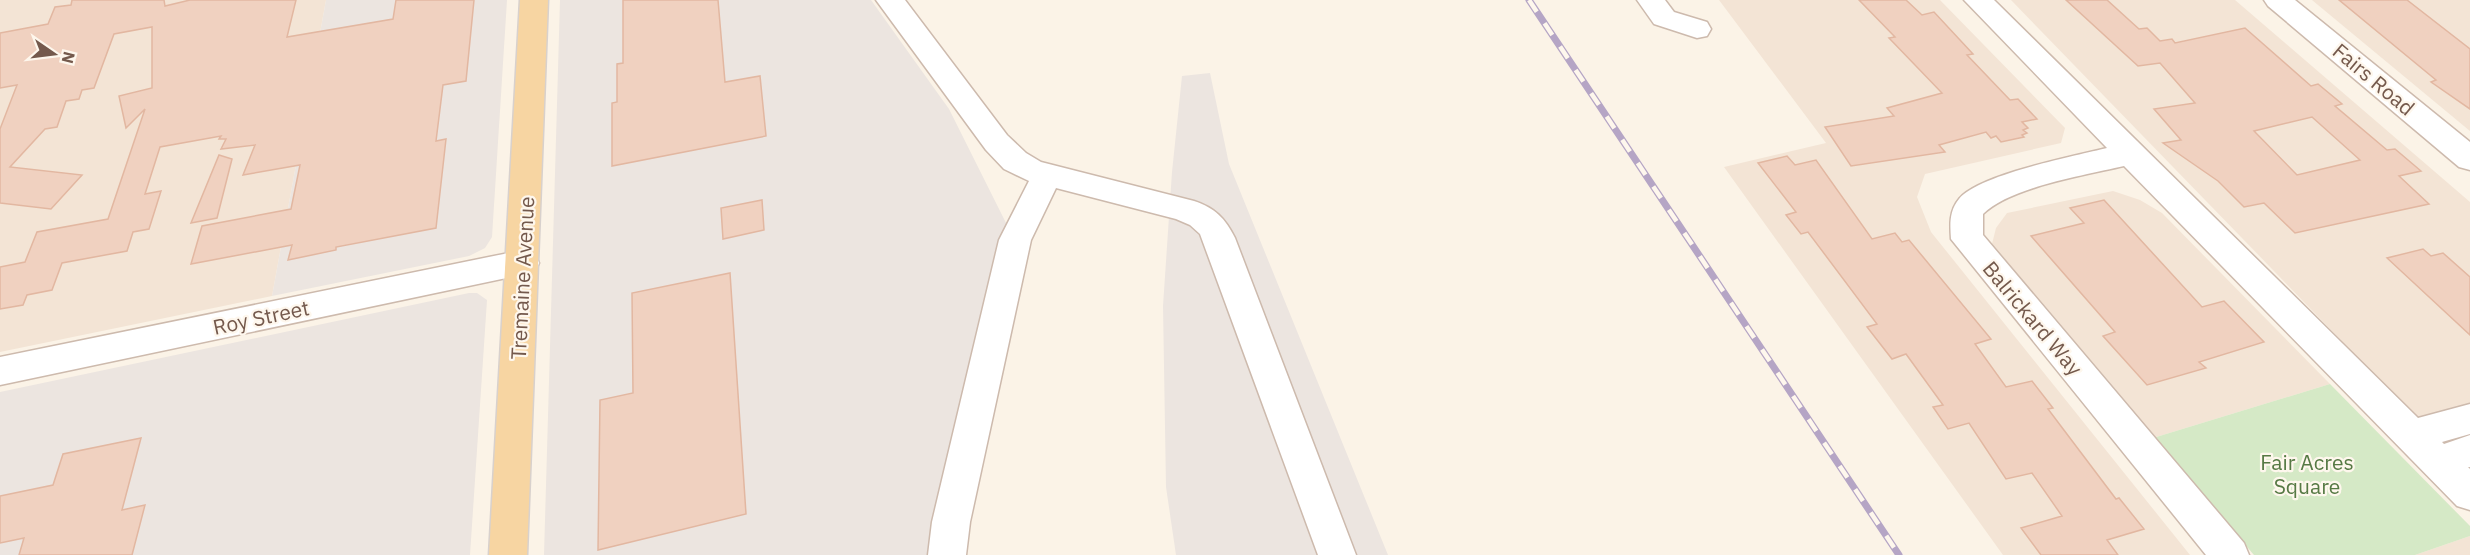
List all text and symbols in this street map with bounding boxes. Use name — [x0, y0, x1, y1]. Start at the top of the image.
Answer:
north arrow — [24, 24, 84, 84]
street label: Fairs Road — [2327, 37, 2421, 121]
text: N — [57, 50, 80, 66]
street label: Tremaine Avenue — [504, 196, 540, 360]
street label: Balrickard Way — [1977, 255, 2089, 381]
street label: Roy Street — [210, 293, 312, 341]
park label: Fair Acres Square — [2260, 448, 2354, 500]

